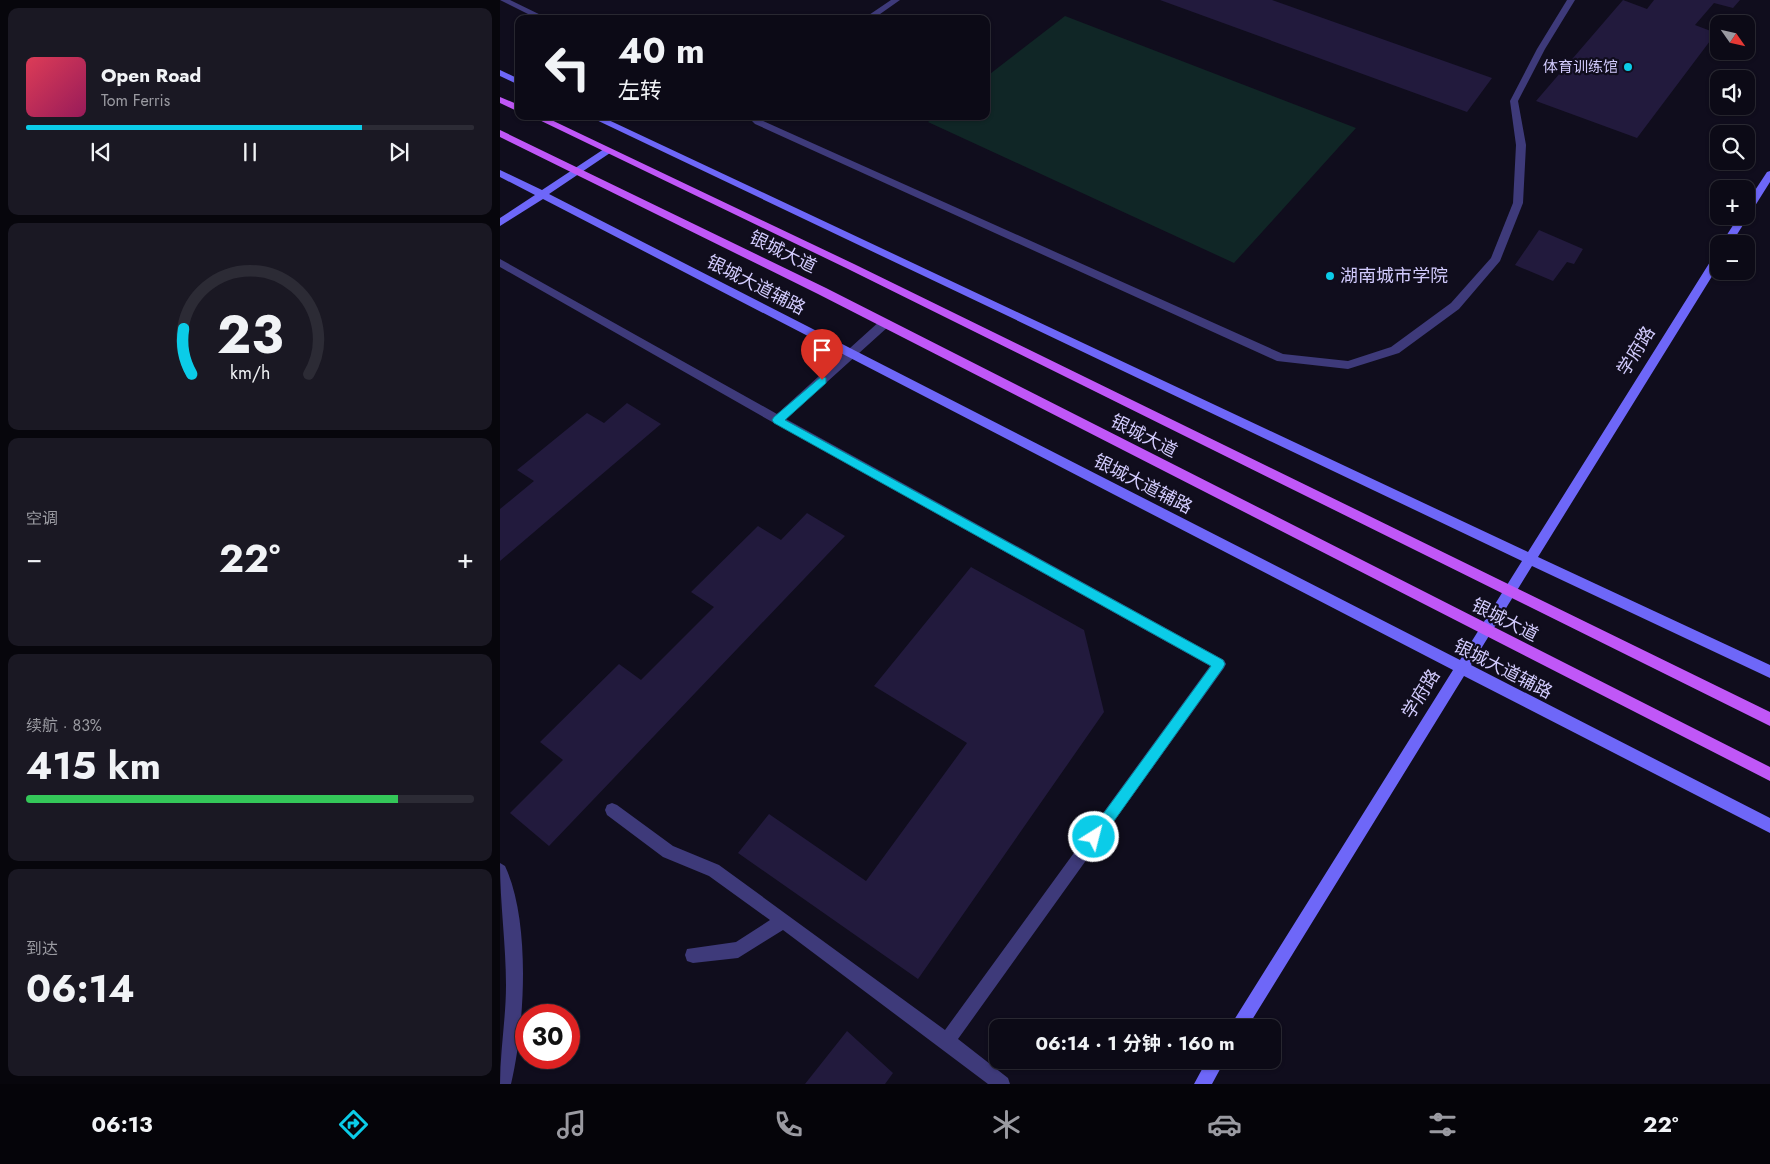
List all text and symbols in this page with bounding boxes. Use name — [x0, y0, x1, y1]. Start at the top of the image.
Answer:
north arrow — [1710, 15, 1755, 60]
map controls — [1710, 15, 1755, 280]
text: 40 m — [618, 26, 705, 76]
icon: left — [535, 35, 600, 100]
place label: 体育训练馆 — [1543, 56, 1618, 78]
marker: 体育训练馆 — [1622, 61, 1634, 73]
text: Open Road — [101, 62, 201, 89]
button: sound — [1710, 70, 1755, 115]
text: 左转 — [618, 74, 662, 106]
text: Tom Ferris — [101, 89, 170, 112]
button: search — [1710, 125, 1755, 170]
icon: previous — [87, 138, 115, 166]
icon: pause — [236, 138, 264, 166]
icon: next — [385, 138, 413, 166]
button: + — [1710, 180, 1755, 225]
street label: 银城大道 — [745, 225, 821, 279]
button: − — [1710, 235, 1755, 280]
street label: 银城大道辅路 — [702, 249, 810, 321]
place label: 湖南城市学院 — [1340, 263, 1448, 289]
marker: 湖南城市学院 — [1324, 270, 1336, 282]
text: 23 — [217, 297, 283, 373]
street label: 学府路 — [1611, 321, 1661, 381]
pin — [801, 329, 843, 380]
icon: arrive — [808, 336, 836, 364]
text: km/h — [230, 360, 270, 386]
street label: 银城大道 — [1106, 408, 1182, 464]
street label: 银城大道辅路 — [1089, 448, 1197, 520]
text: 空调 — [26, 507, 58, 530]
text: 22° — [219, 531, 280, 586]
text: − — [26, 538, 43, 579]
text: + — [457, 538, 474, 579]
street label: 银城大道 — [1467, 592, 1543, 648]
street label: 银城大道辅路 — [1449, 633, 1557, 705]
street label: 学府路 — [1396, 664, 1446, 724]
text: 续航 · 83% — [26, 714, 102, 737]
text: 415 km — [26, 738, 161, 793]
position arrow — [1067, 810, 1119, 862]
text: 到达 — [26, 937, 58, 960]
text: 06:14 — [26, 961, 135, 1016]
speed limit sign: 30 — [515, 1004, 580, 1069]
text: 06:14 · 1 分钟 · 160 m — [1036, 1030, 1235, 1057]
icon: directions — [336, 1107, 371, 1142]
icon: music — [554, 1107, 589, 1142]
icon: phone — [771, 1107, 806, 1142]
icon: climate — [989, 1107, 1024, 1142]
icon: car — [1207, 1107, 1242, 1142]
icon: filters — [1425, 1107, 1460, 1142]
text: 06:13 — [91, 1108, 153, 1140]
text: 22° — [1643, 1108, 1678, 1140]

